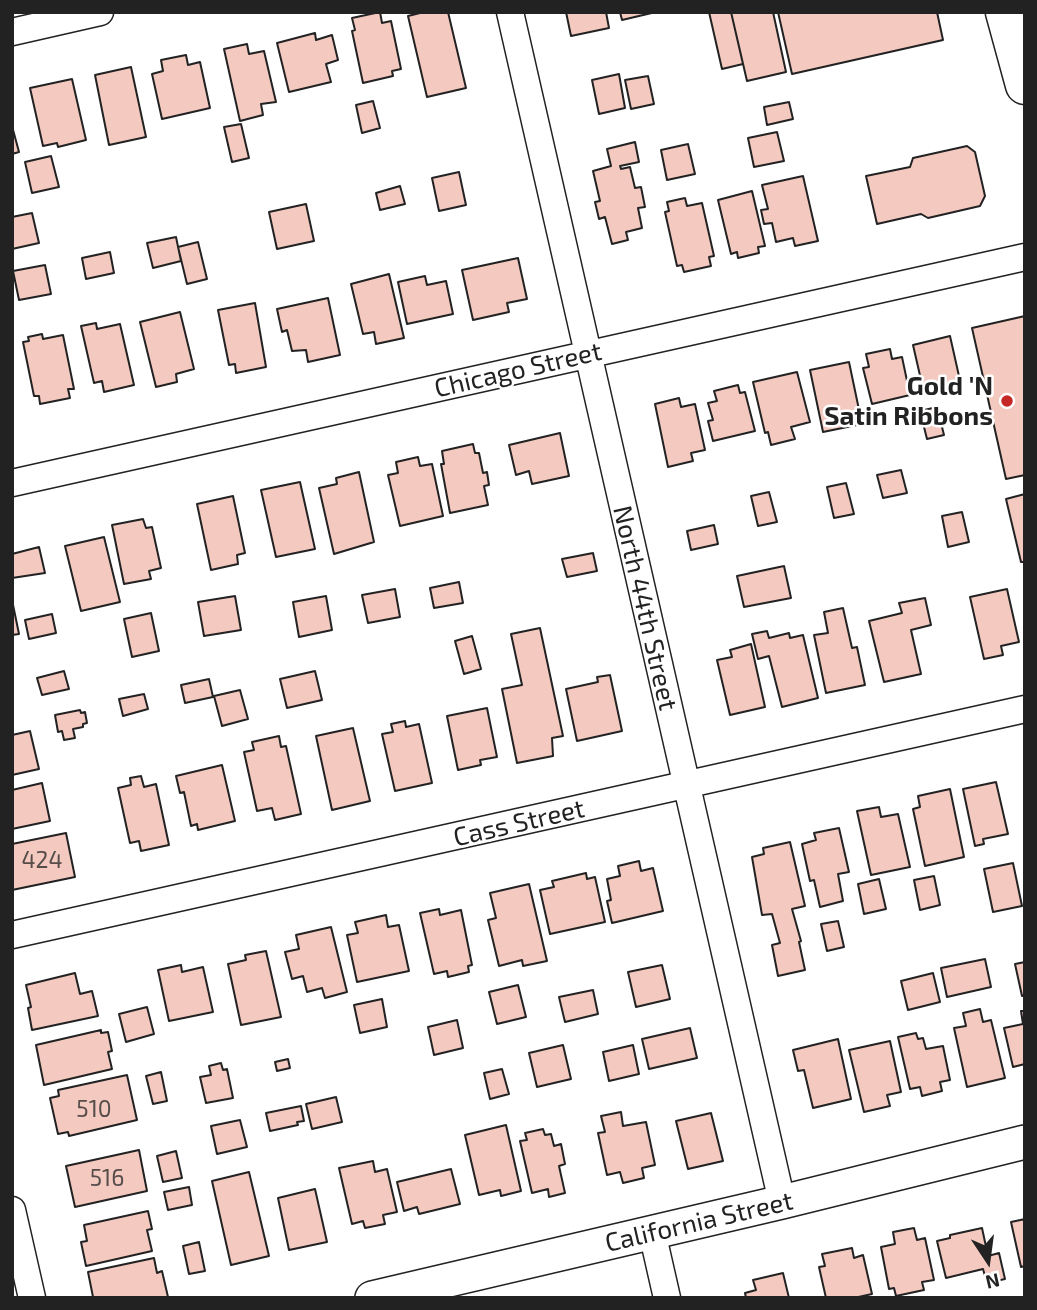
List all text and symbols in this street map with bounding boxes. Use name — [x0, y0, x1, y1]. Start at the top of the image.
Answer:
street label: Chicago Street — [431, 336, 605, 404]
place label: Gold 'N Satin Ribbons — [824, 370, 993, 432]
marker: Gold 'N Satin Ribbons — [999, 393, 1015, 409]
street label: North 44th Street — [606, 502, 684, 714]
street label: Cass Street — [450, 793, 588, 853]
house number: 424 — [21, 846, 63, 874]
house number: 510 — [76, 1095, 112, 1123]
house number: 516 — [90, 1164, 124, 1192]
street label: California Street — [602, 1185, 796, 1259]
north arrow — [953, 1226, 1023, 1296]
text: N — [984, 1269, 1002, 1295]

